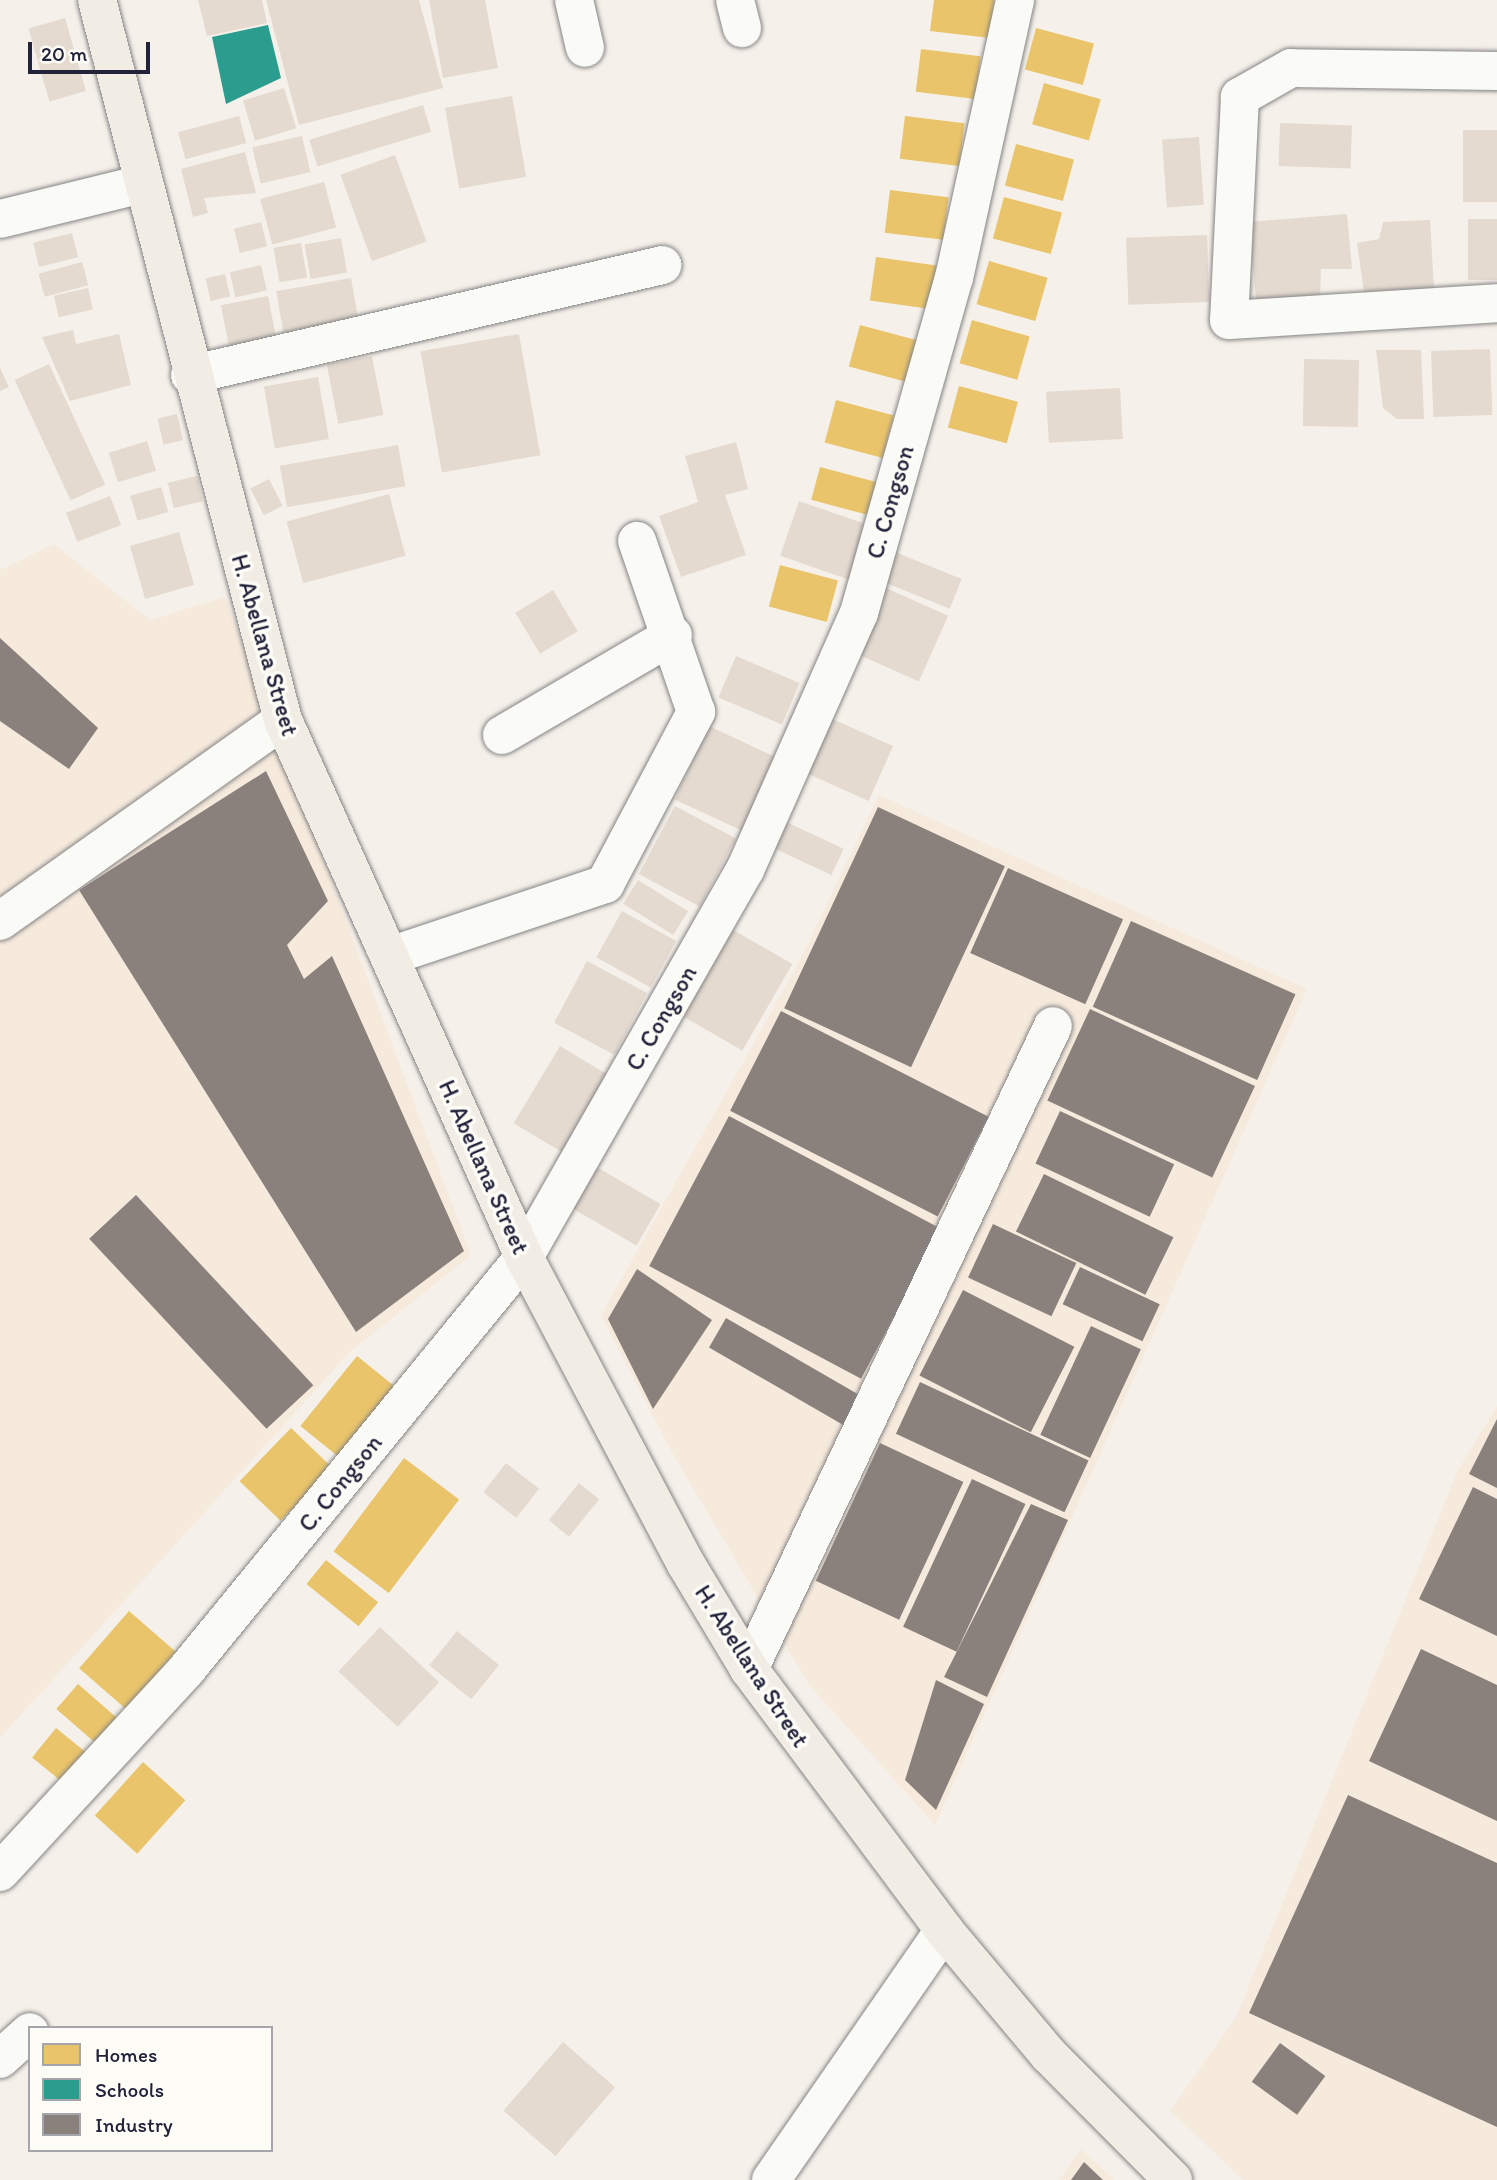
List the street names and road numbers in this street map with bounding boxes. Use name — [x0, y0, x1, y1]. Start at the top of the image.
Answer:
street label: C. Congson — [860, 442, 920, 562]
street label: H. Abellana Street — [225, 551, 305, 739]
street label: C. Congson — [619, 960, 703, 1076]
street label: H. Abellana Street — [433, 1076, 535, 1258]
street label: C. Congson — [292, 1429, 388, 1537]
street label: H. Abellana Street — [689, 1580, 815, 1752]

